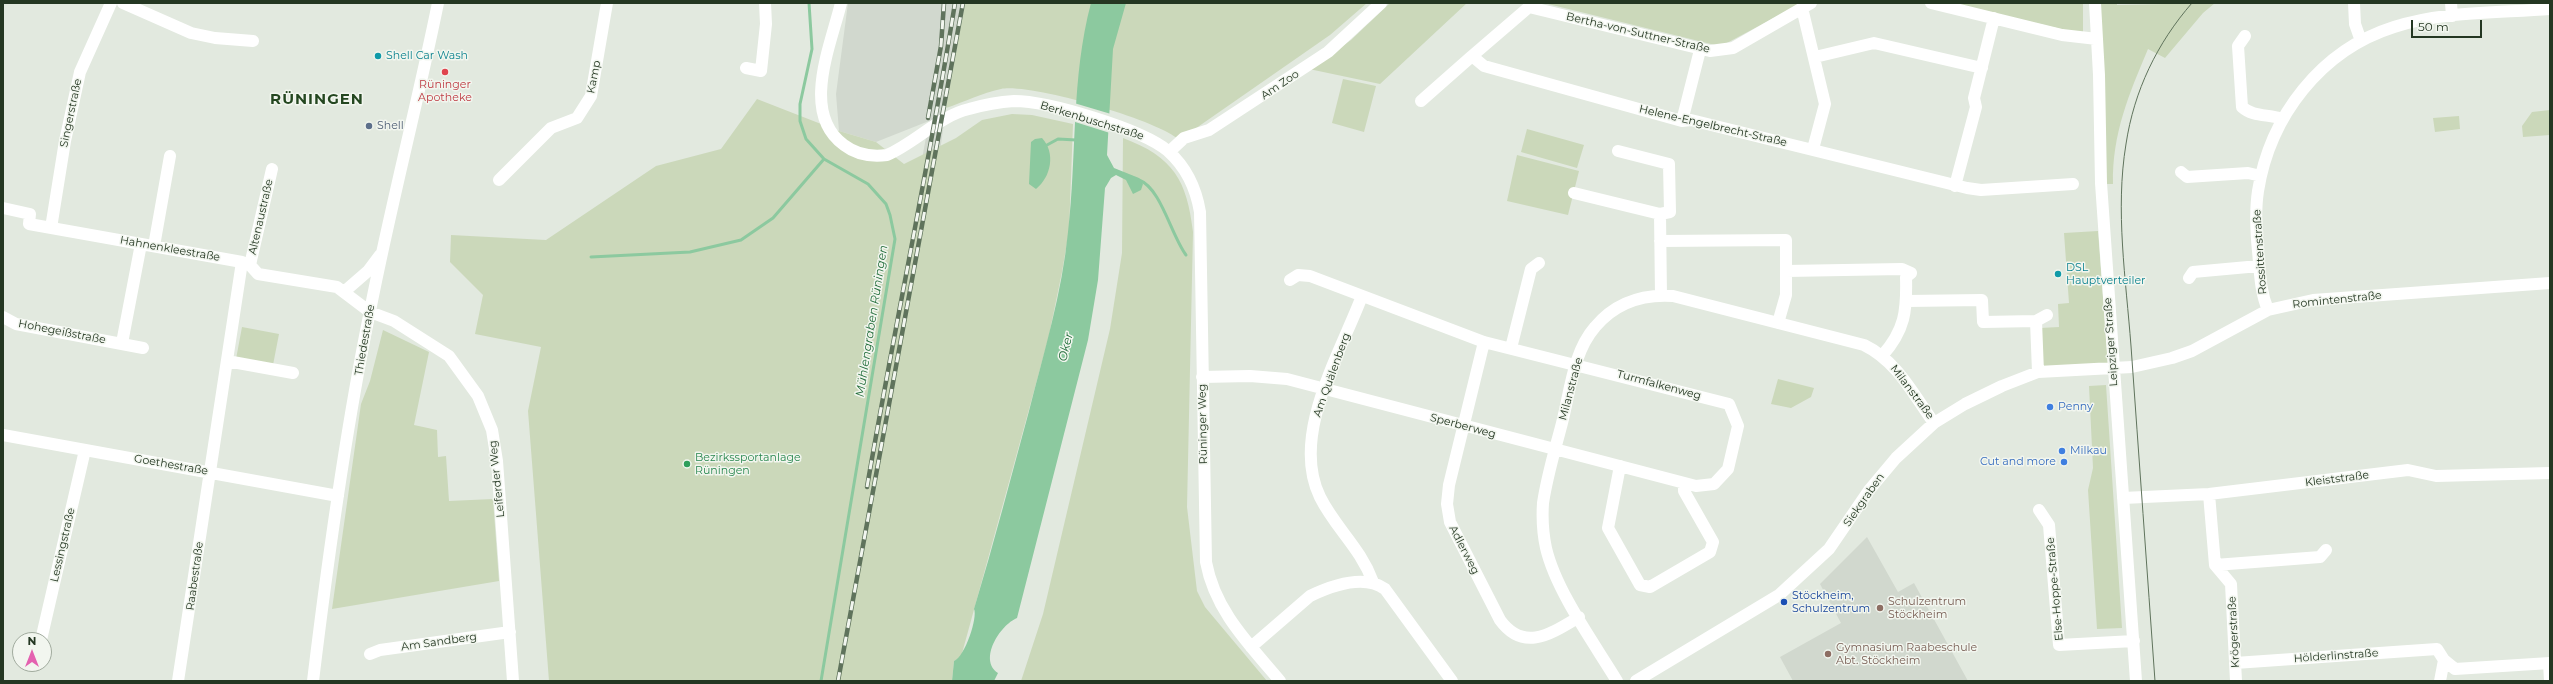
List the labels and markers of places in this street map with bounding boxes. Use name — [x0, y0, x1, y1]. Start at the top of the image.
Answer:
place label: Shell Car Wash — [386, 49, 468, 63]
marker: Shell Car Wash — [373, 51, 383, 61]
marker: Rüninger Apotheke — [440, 67, 450, 77]
place label: Rüninger Apotheke — [418, 78, 472, 104]
place label: Shell — [377, 119, 404, 133]
marker: Shell — [364, 121, 374, 131]
place label: DSL Hauptverteiler — [2066, 261, 2146, 287]
marker: DSL Hauptverteiler — [2053, 269, 2063, 279]
place label: Penny — [2058, 400, 2093, 414]
marker: Penny — [2045, 402, 2055, 412]
place label: Milkau — [2070, 444, 2107, 458]
marker: Milkau — [2057, 446, 2067, 456]
place label: Bezirkssportanlage Rüningen — [695, 451, 801, 477]
place label: Cut and more — [1980, 455, 2056, 469]
marker: Cut and more — [2059, 457, 2069, 467]
marker: Bezirkssportanlage Rüningen — [682, 459, 692, 469]
place label: Stöckheim, Schulzentrum — [1792, 589, 1870, 615]
place label: Schulzentrum Stöckheim — [1888, 595, 1966, 621]
marker: Stöckheim, Schulzentrum — [1779, 597, 1789, 607]
marker: Schulzentrum Stöckheim — [1875, 603, 1885, 613]
place label: Gymnasium Raabeschule Abt. Stöckheim — [1836, 641, 1977, 667]
marker: Gymnasium Raabeschule Abt. Stöckheim — [1823, 649, 1833, 659]

